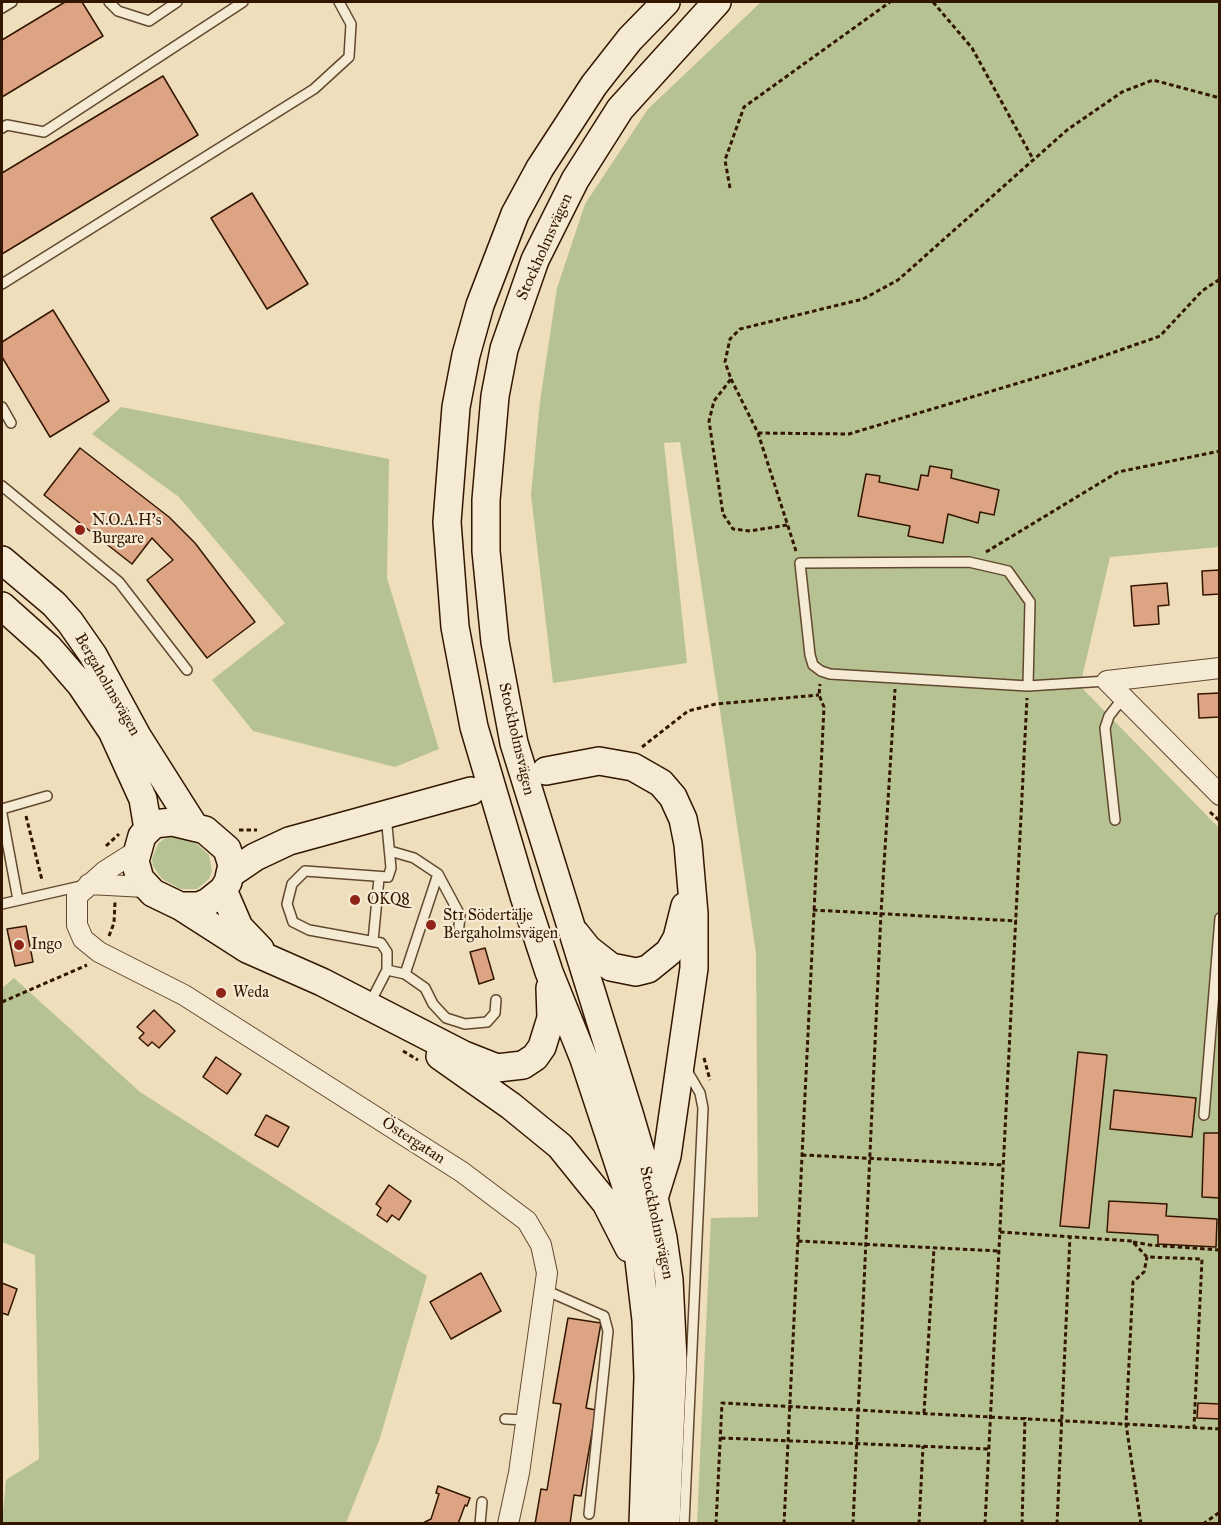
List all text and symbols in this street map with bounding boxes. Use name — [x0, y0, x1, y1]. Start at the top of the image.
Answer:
street label: Stockholmsvägen — [513, 191, 577, 303]
place label: N.O.A.H’s Burgare — [92, 511, 161, 549]
marker: N.O.A.H’s Burgare — [73, 523, 87, 537]
street label: Bergaholmsvägen — [70, 630, 144, 740]
street label: Stockholmsvägen — [494, 681, 538, 797]
place label: OKQ8 — [367, 890, 410, 910]
marker: OKQ8 — [348, 893, 362, 907]
place label: St1 Södertälje Bergaholmsvägen — [443, 906, 558, 944]
marker: St1 Södertälje Bergaholmsvägen — [424, 918, 438, 932]
place label: Ingo — [31, 935, 62, 955]
marker: Ingo — [12, 938, 26, 952]
place label: Weda — [233, 983, 269, 1003]
marker: Weda — [214, 986, 228, 1000]
street label: Östergatan — [378, 1113, 448, 1169]
street label: Stockholmsvägen — [635, 1165, 677, 1281]

